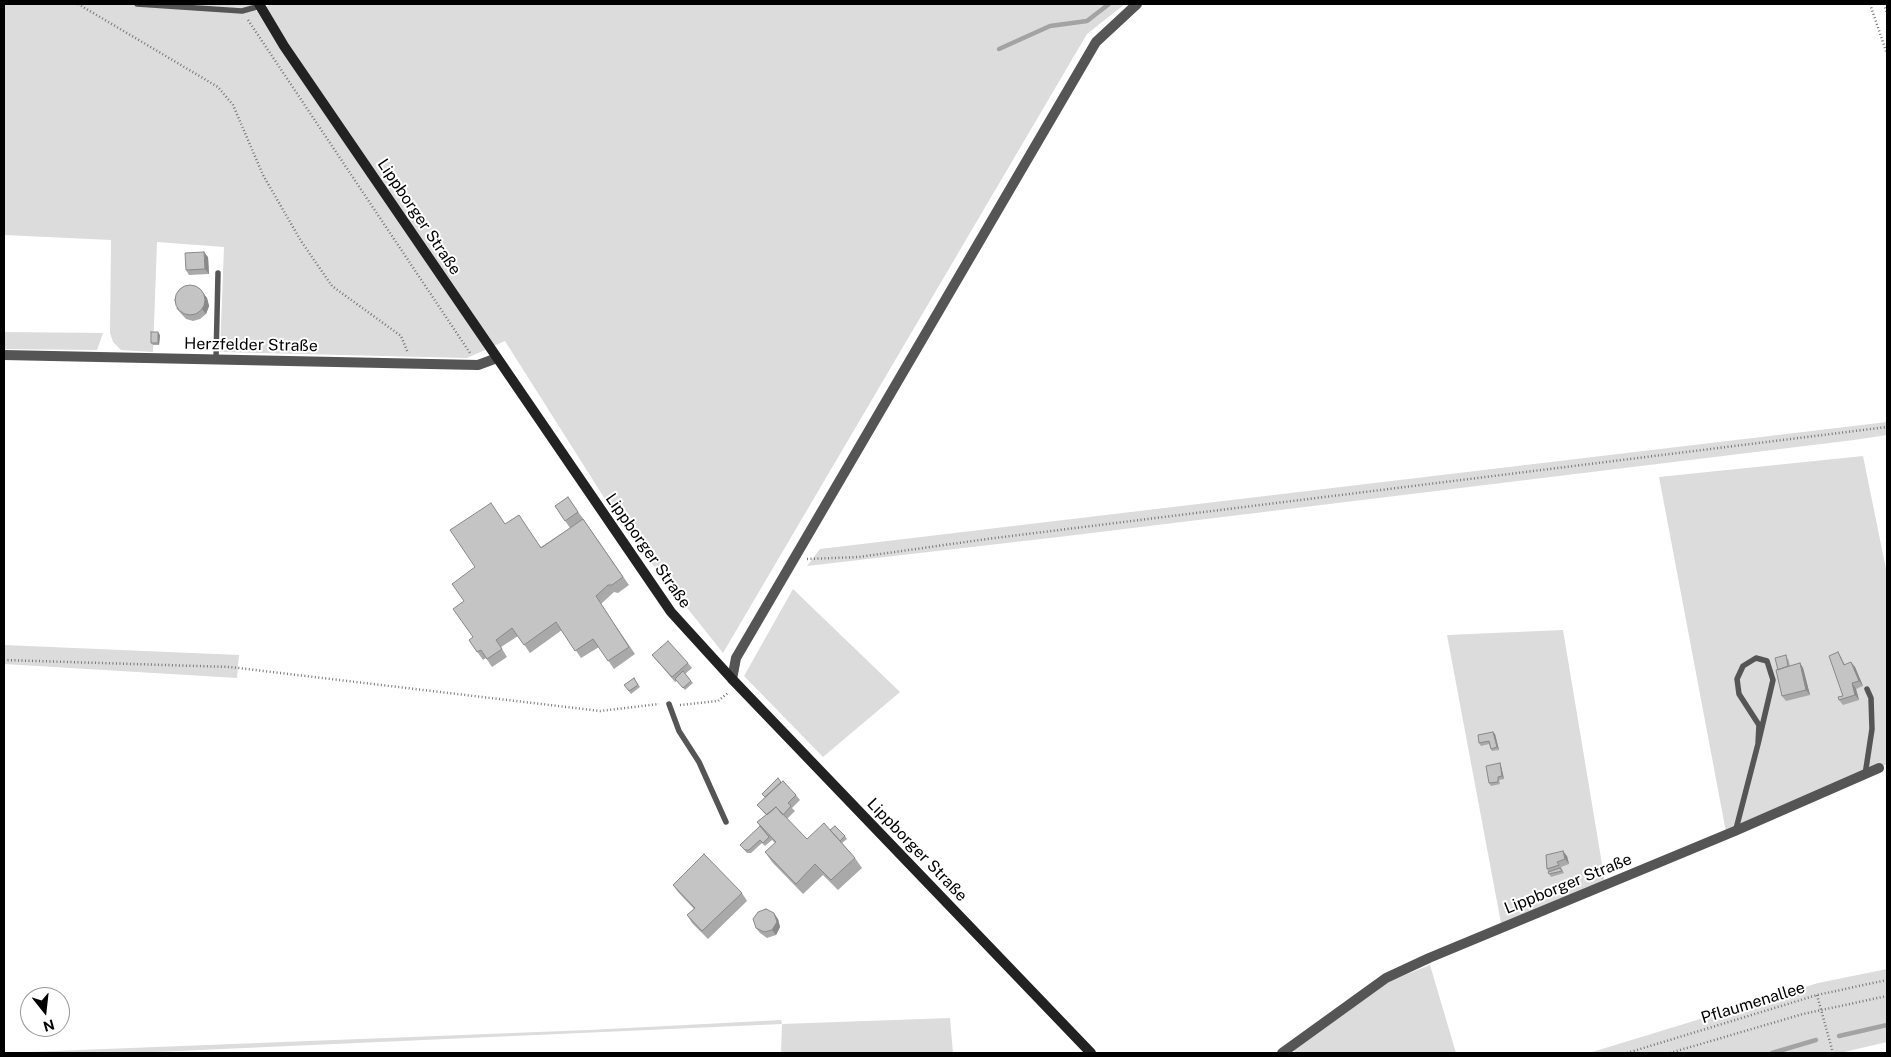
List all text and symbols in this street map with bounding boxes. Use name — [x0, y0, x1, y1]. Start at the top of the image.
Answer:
street label: Lippborger Straße — [373, 155, 465, 279]
street label: Herzfelder Straße — [184, 334, 318, 356]
street label: Lippborger Straße — [601, 490, 695, 612]
street label: Lippborger Straße — [863, 794, 971, 906]
street label: Lippborger Straße — [1501, 850, 1635, 918]
street label: Pflaumenallee — [1699, 978, 1807, 1028]
north arrow — [20, 987, 70, 1037]
text: N — [41, 1016, 56, 1035]

